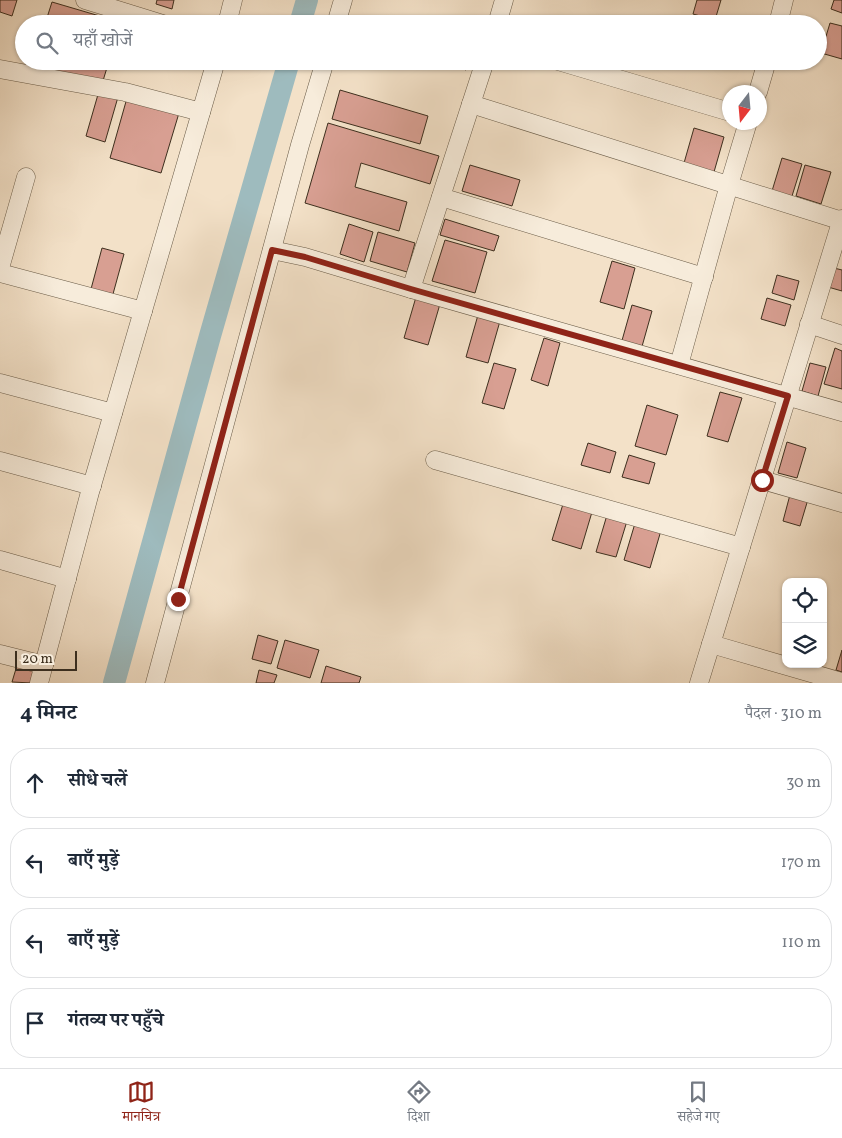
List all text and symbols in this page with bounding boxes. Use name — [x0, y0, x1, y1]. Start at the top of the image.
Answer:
search box — [15, 15, 827, 70]
text: यहाँ खोजें — [73, 28, 132, 54]
icon: search — [33, 29, 61, 57]
north arrow — [722, 85, 767, 130]
route start — [751, 469, 774, 492]
map controls — [782, 578, 827, 668]
button: locate — [782, 578, 827, 623]
route end — [167, 588, 190, 611]
button: layers — [782, 623, 827, 668]
scale bar — [15, 648, 78, 671]
text: 20 m — [22, 650, 53, 669]
text: 4 मिनट — [20, 699, 77, 728]
text: पैदल · 310 m — [745, 703, 822, 725]
text: सीधे चलें — [68, 768, 127, 794]
icon: ahead — [21, 769, 49, 797]
text: 30 m — [786, 772, 821, 794]
text: बाएँ मुड़ें — [68, 848, 119, 874]
icon: left — [21, 849, 49, 877]
text: 170 m — [781, 852, 821, 874]
text: बाएँ मुड़ें — [68, 928, 119, 954]
icon: left — [21, 929, 49, 957]
text: 110 m — [782, 932, 821, 954]
text: गंतव्य पर पहुँचे — [68, 1008, 163, 1034]
icon: arrive — [21, 1009, 49, 1037]
tab: मानचित्र — [122, 1078, 160, 1130]
tab: दिशा — [405, 1078, 433, 1130]
tab: सहेजे गए — [677, 1078, 720, 1130]

